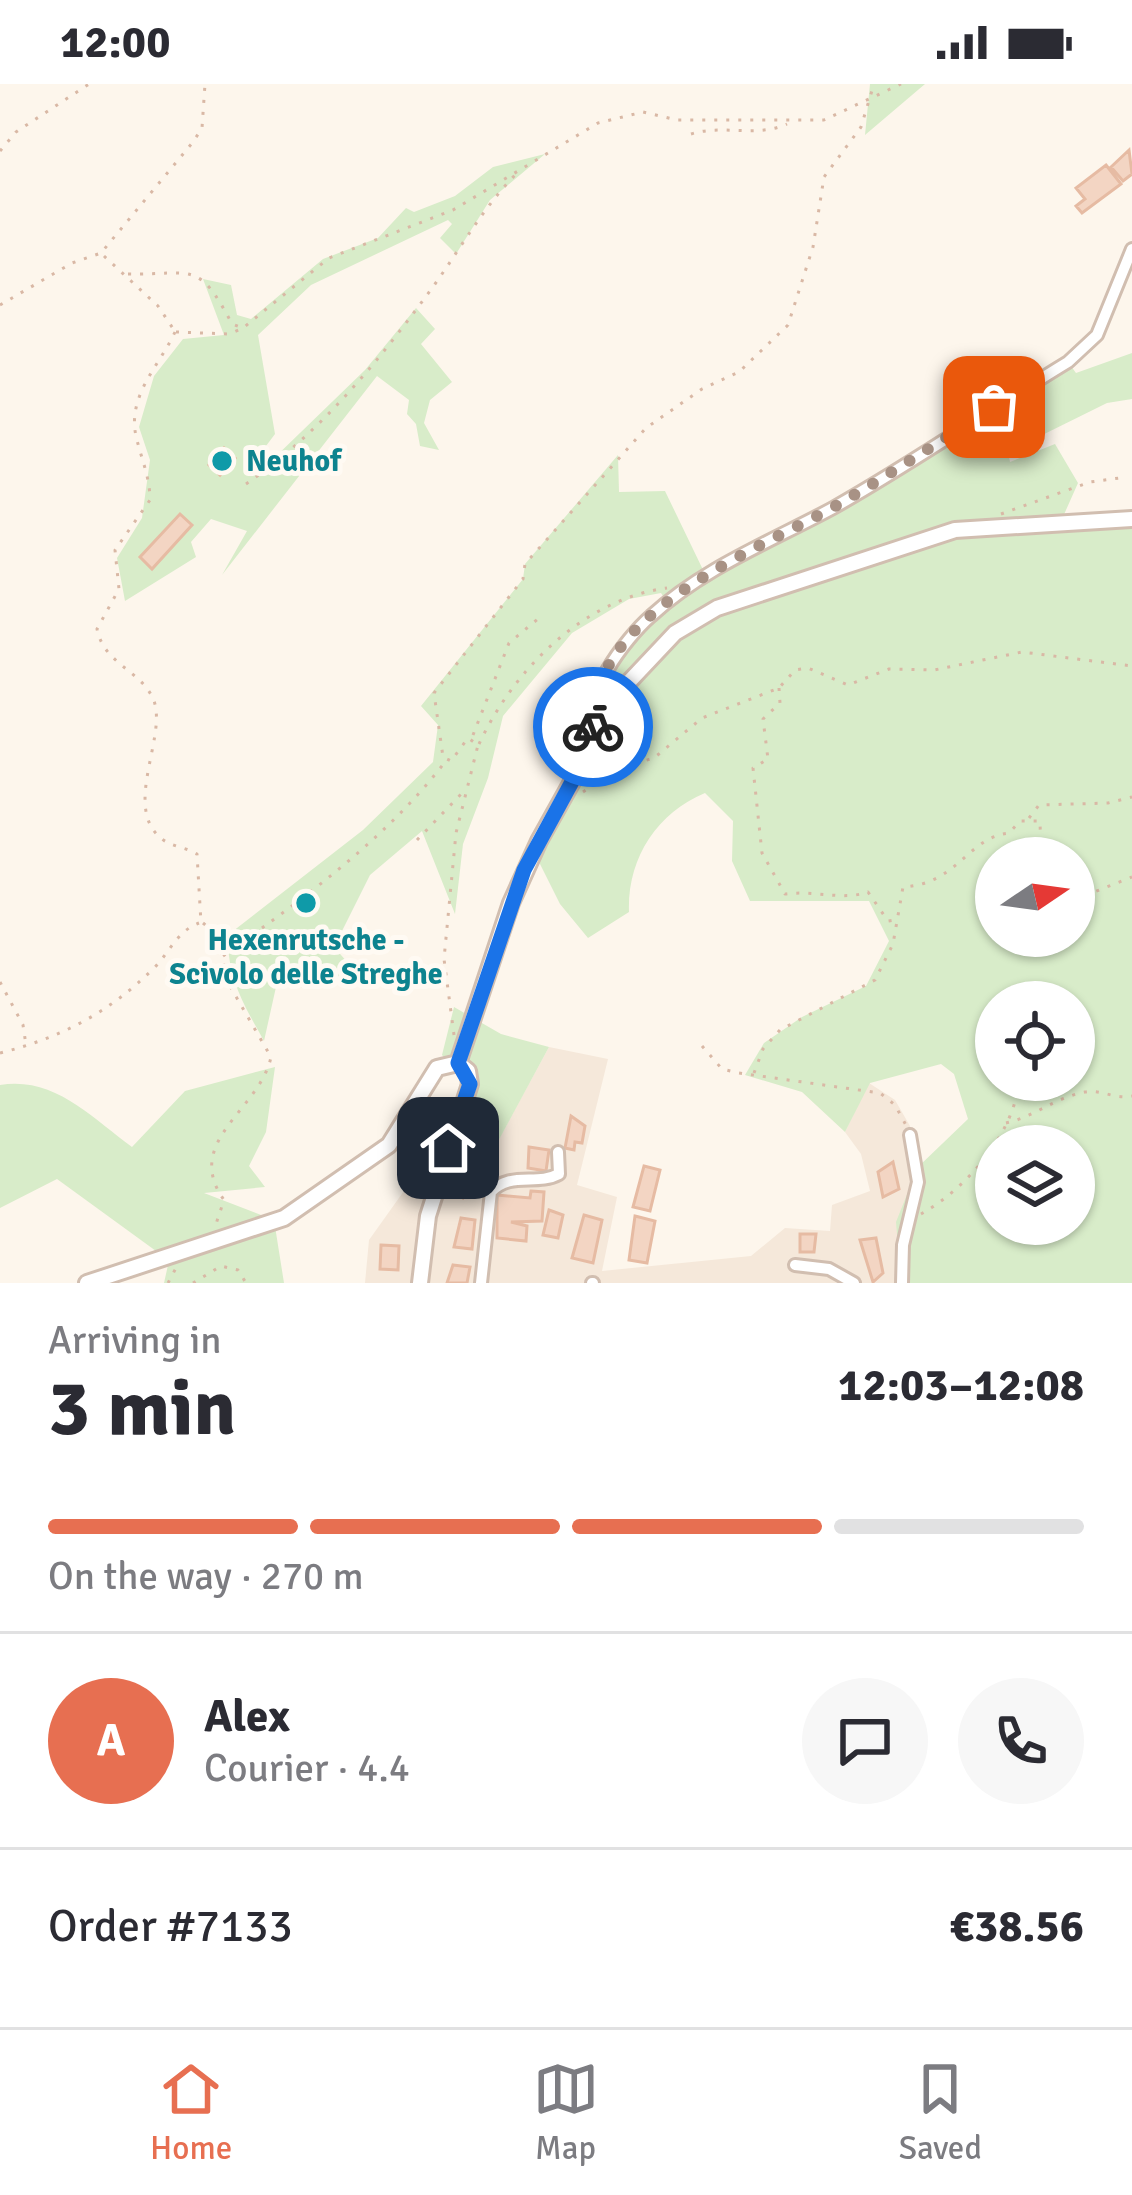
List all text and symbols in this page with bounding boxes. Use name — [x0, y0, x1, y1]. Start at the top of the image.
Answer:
text: 12:00 — [60, 15, 170, 70]
pin — [943, 356, 1045, 458]
icon: bag — [961, 374, 1027, 440]
place label: Neuhof — [246, 443, 343, 480]
marker: Neuhof — [209, 448, 235, 474]
courier — [533, 667, 653, 787]
icon: bike — [560, 694, 626, 760]
north arrow — [975, 837, 1095, 957]
map controls — [975, 837, 1095, 1245]
marker: Hexenrutsche - Scivolo delle Streghe — [293, 890, 319, 916]
place label: Hexenrutsche - Scivolo delle Streghe — [169, 922, 443, 993]
button: locate — [975, 981, 1095, 1101]
pin — [397, 1097, 499, 1199]
icon: home — [415, 1115, 481, 1181]
button: layers — [975, 1125, 1095, 1245]
text: Arriving in — [48, 1316, 222, 1364]
text: 12:03–12:08 — [838, 1358, 1084, 1413]
text: 3 min — [48, 1361, 236, 1457]
text: On the way · 270 m — [48, 1552, 364, 1600]
button: chat — [802, 1678, 928, 1804]
button: phone — [958, 1678, 1084, 1804]
text: Alex — [204, 1689, 290, 1744]
text: A — [97, 1713, 125, 1768]
text: Courier · 4.4 — [204, 1744, 410, 1792]
text: Order #7133 — [48, 1899, 293, 1954]
text: €38.56 — [950, 1899, 1084, 1954]
tab: Home — [150, 2056, 232, 2169]
tab: Map — [533, 2056, 599, 2169]
tab: Saved — [899, 2056, 982, 2169]

